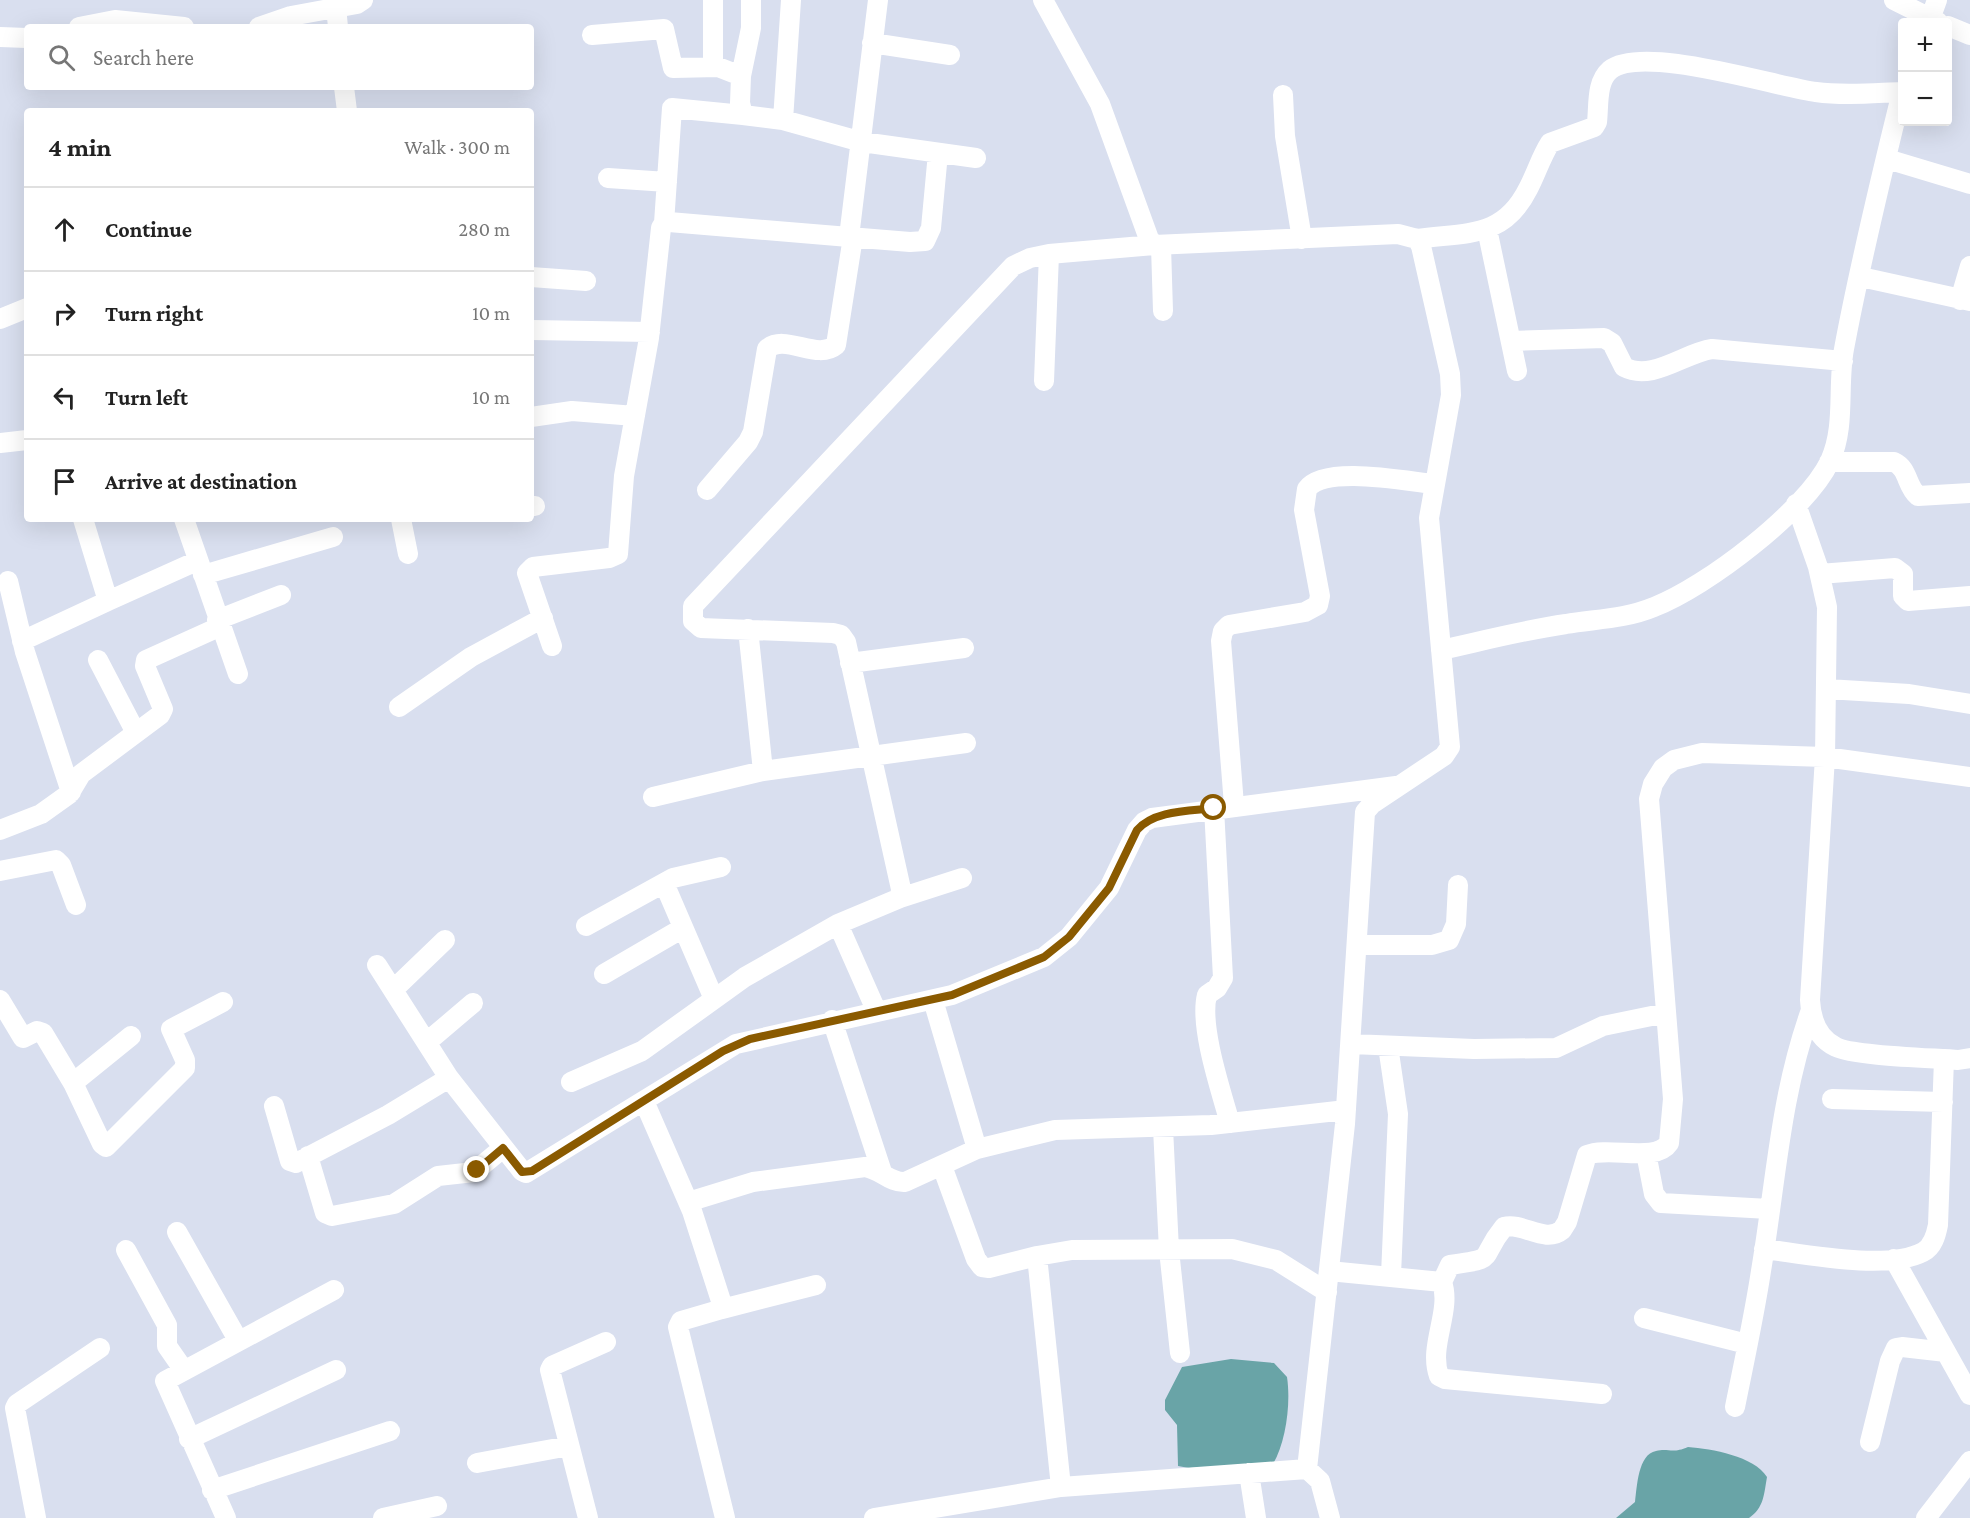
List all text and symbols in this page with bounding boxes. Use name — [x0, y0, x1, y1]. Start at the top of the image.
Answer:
map controls — [1898, 18, 1952, 126]
button: + — [1898, 18, 1952, 72]
search box — [24, 24, 534, 90]
icon: search — [45, 41, 78, 74]
text: Search here — [93, 45, 194, 70]
button: − — [1898, 72, 1952, 126]
text: 4 min — [48, 133, 112, 162]
text: Walk · 300 m — [404, 136, 510, 158]
icon: ahead — [48, 213, 81, 246]
text: Continue — [105, 217, 192, 242]
text: 280 m — [459, 218, 510, 240]
icon: right — [48, 297, 81, 330]
text: Turn right — [105, 301, 203, 326]
text: 10 m — [472, 302, 510, 324]
icon: left — [48, 381, 81, 414]
text: Turn left — [105, 385, 188, 410]
text: 10 m — [472, 386, 510, 408]
icon: arrive — [48, 465, 81, 498]
text: Arrive at destination — [105, 469, 297, 494]
route start — [1200, 794, 1226, 820]
route end — [463, 1156, 489, 1182]

